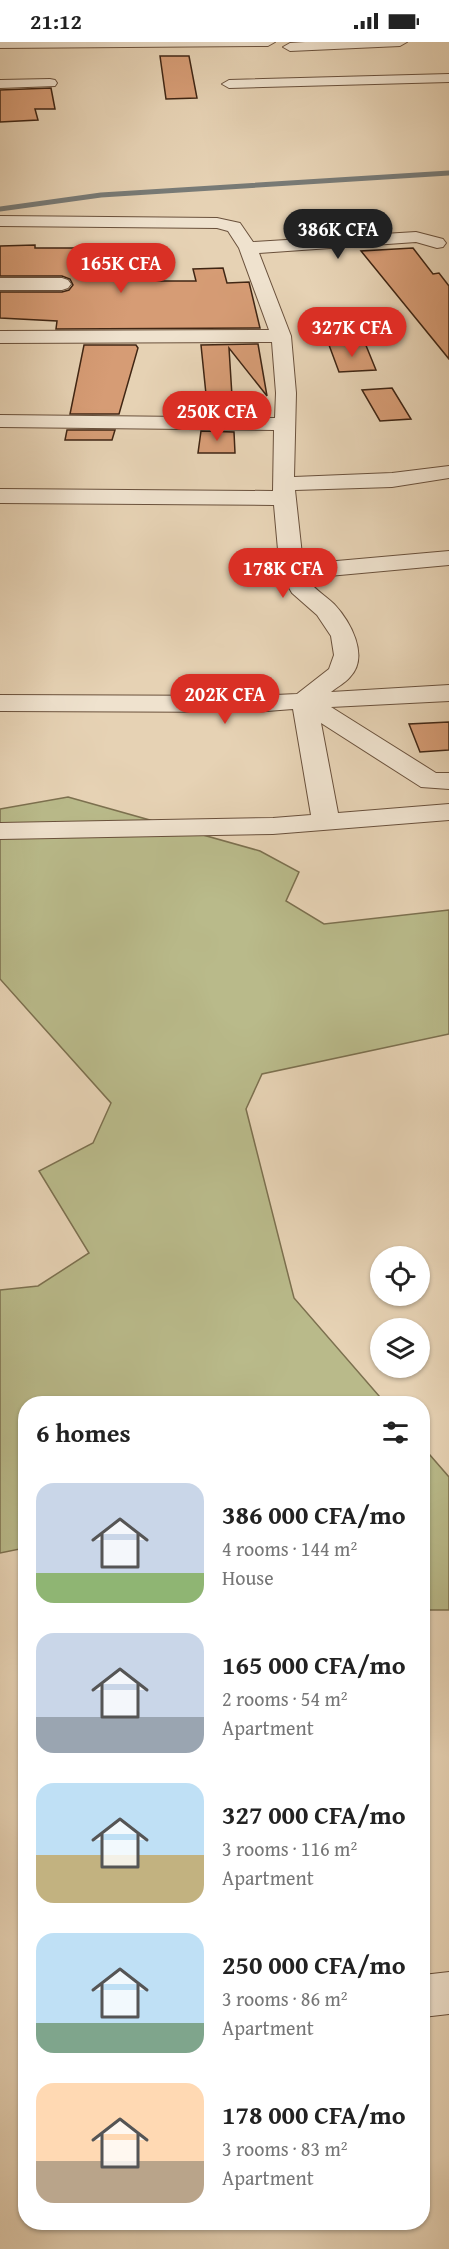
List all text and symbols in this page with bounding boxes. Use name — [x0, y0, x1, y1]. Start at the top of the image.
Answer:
text: 21:12 — [30, 5, 82, 37]
pin: 386K CFA — [276, 209, 400, 260]
text: 386K CFA — [297, 214, 379, 243]
pin: 165K CFA — [59, 243, 183, 294]
text: 165K CFA — [80, 248, 162, 277]
pin: 327K CFA — [290, 307, 414, 358]
text: 327K CFA — [311, 312, 393, 341]
pin: 250K CFA — [155, 391, 279, 442]
text: 250K CFA — [176, 396, 258, 425]
pin: 178K CFA — [221, 548, 345, 599]
text: 178K CFA — [242, 553, 324, 582]
pin: 202K CFA — [163, 674, 287, 725]
text: 202K CFA — [184, 679, 266, 708]
map controls — [370, 1246, 430, 1378]
button: locate — [370, 1246, 430, 1306]
button: layers — [370, 1318, 430, 1378]
text: 6 homes — [36, 1413, 131, 1452]
icon: filters — [379, 1416, 412, 1449]
text: 386 000 CFA/mo — [222, 1495, 406, 1534]
icon: home — [84, 1507, 156, 1579]
text: 4 rooms · 144 m² — [222, 1534, 357, 1563]
text: House — [222, 1563, 274, 1592]
text: 165 000 CFA/mo — [222, 1645, 406, 1684]
icon: home — [84, 1657, 156, 1729]
text: 2 rooms · 54 m² — [222, 1684, 348, 1713]
text: Apartment — [222, 1713, 314, 1742]
text: 327 000 CFA/mo — [222, 1795, 406, 1834]
icon: home — [84, 1807, 156, 1879]
text: 3 rooms · 116 m² — [222, 1834, 357, 1863]
text: Apartment — [222, 1863, 314, 1892]
text: 250 000 CFA/mo — [222, 1945, 406, 1984]
icon: home — [84, 1957, 156, 2029]
text: 3 rooms · 86 m² — [222, 1984, 348, 2013]
text: Apartment — [222, 2013, 314, 2042]
text: 178 000 CFA/mo — [222, 2095, 406, 2134]
icon: home — [84, 2107, 156, 2179]
text: 3 rooms · 83 m² — [222, 2134, 348, 2163]
text: Apartment — [222, 2163, 314, 2192]

